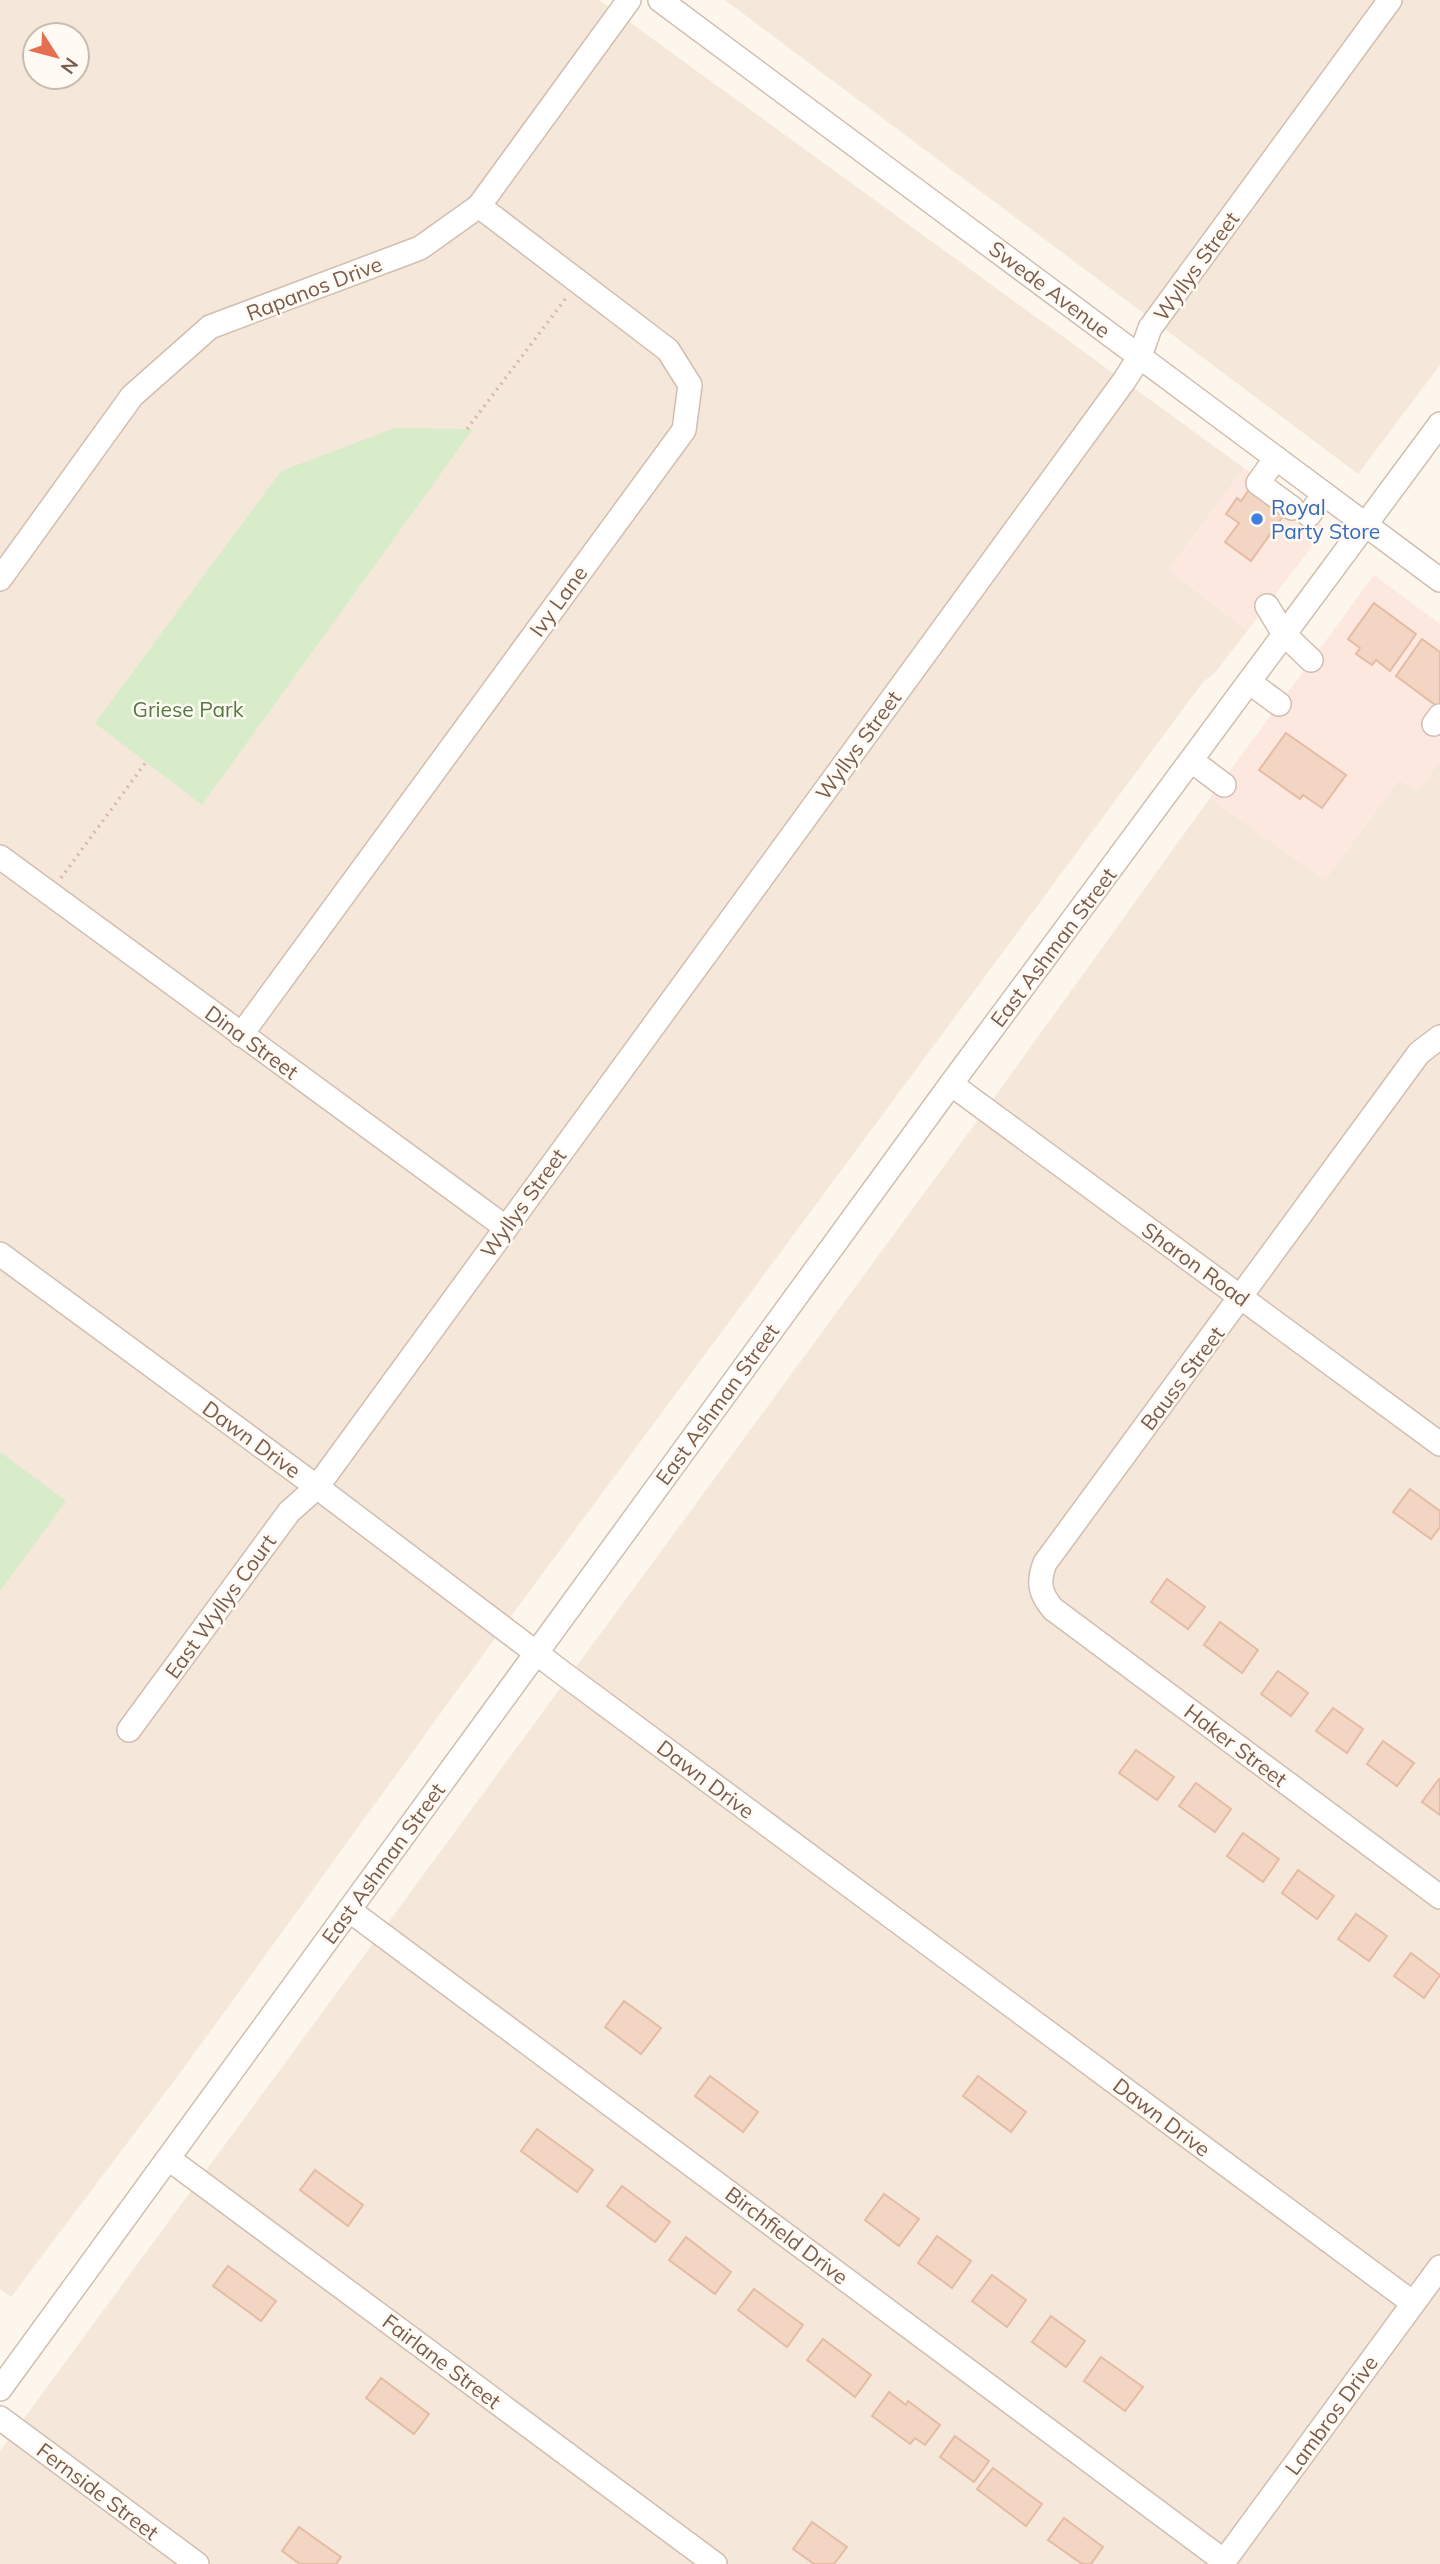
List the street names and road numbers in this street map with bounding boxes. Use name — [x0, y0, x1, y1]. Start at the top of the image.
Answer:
street label: Wyllys Street — [1148, 206, 1244, 326]
street label: Swede Avenue — [984, 235, 1116, 343]
street label: Rapanos Drive — [242, 250, 386, 326]
street label: Ivy Lane — [524, 560, 592, 642]
street label: Wyllys Street — [810, 685, 906, 805]
street label: East Ashman Street — [985, 862, 1121, 1032]
street label: Dina Street — [200, 999, 304, 1085]
street label: Wyllys Street — [475, 1143, 571, 1263]
street label: Sharon Road — [1137, 1216, 1255, 1312]
street label: East Ashman Street — [650, 1318, 784, 1490]
street label: Bauss Street — [1134, 1321, 1230, 1435]
street label: Dawn Drive — [198, 1395, 306, 1483]
street label: East Wyllys Court — [159, 1529, 281, 1683]
street label: Haker Street — [1180, 1698, 1292, 1792]
street label: Dawn Drive — [652, 1734, 760, 1824]
street label: East Ashman Street — [316, 1777, 450, 1949]
street label: Dawn Drive — [1108, 2072, 1216, 2162]
street label: Birchfield Drive — [721, 2180, 853, 2290]
street label: Fairlane Street — [378, 2308, 506, 2414]
street label: Lambros Drive — [1279, 2350, 1383, 2480]
street label: Fernside Street — [32, 2437, 164, 2545]

